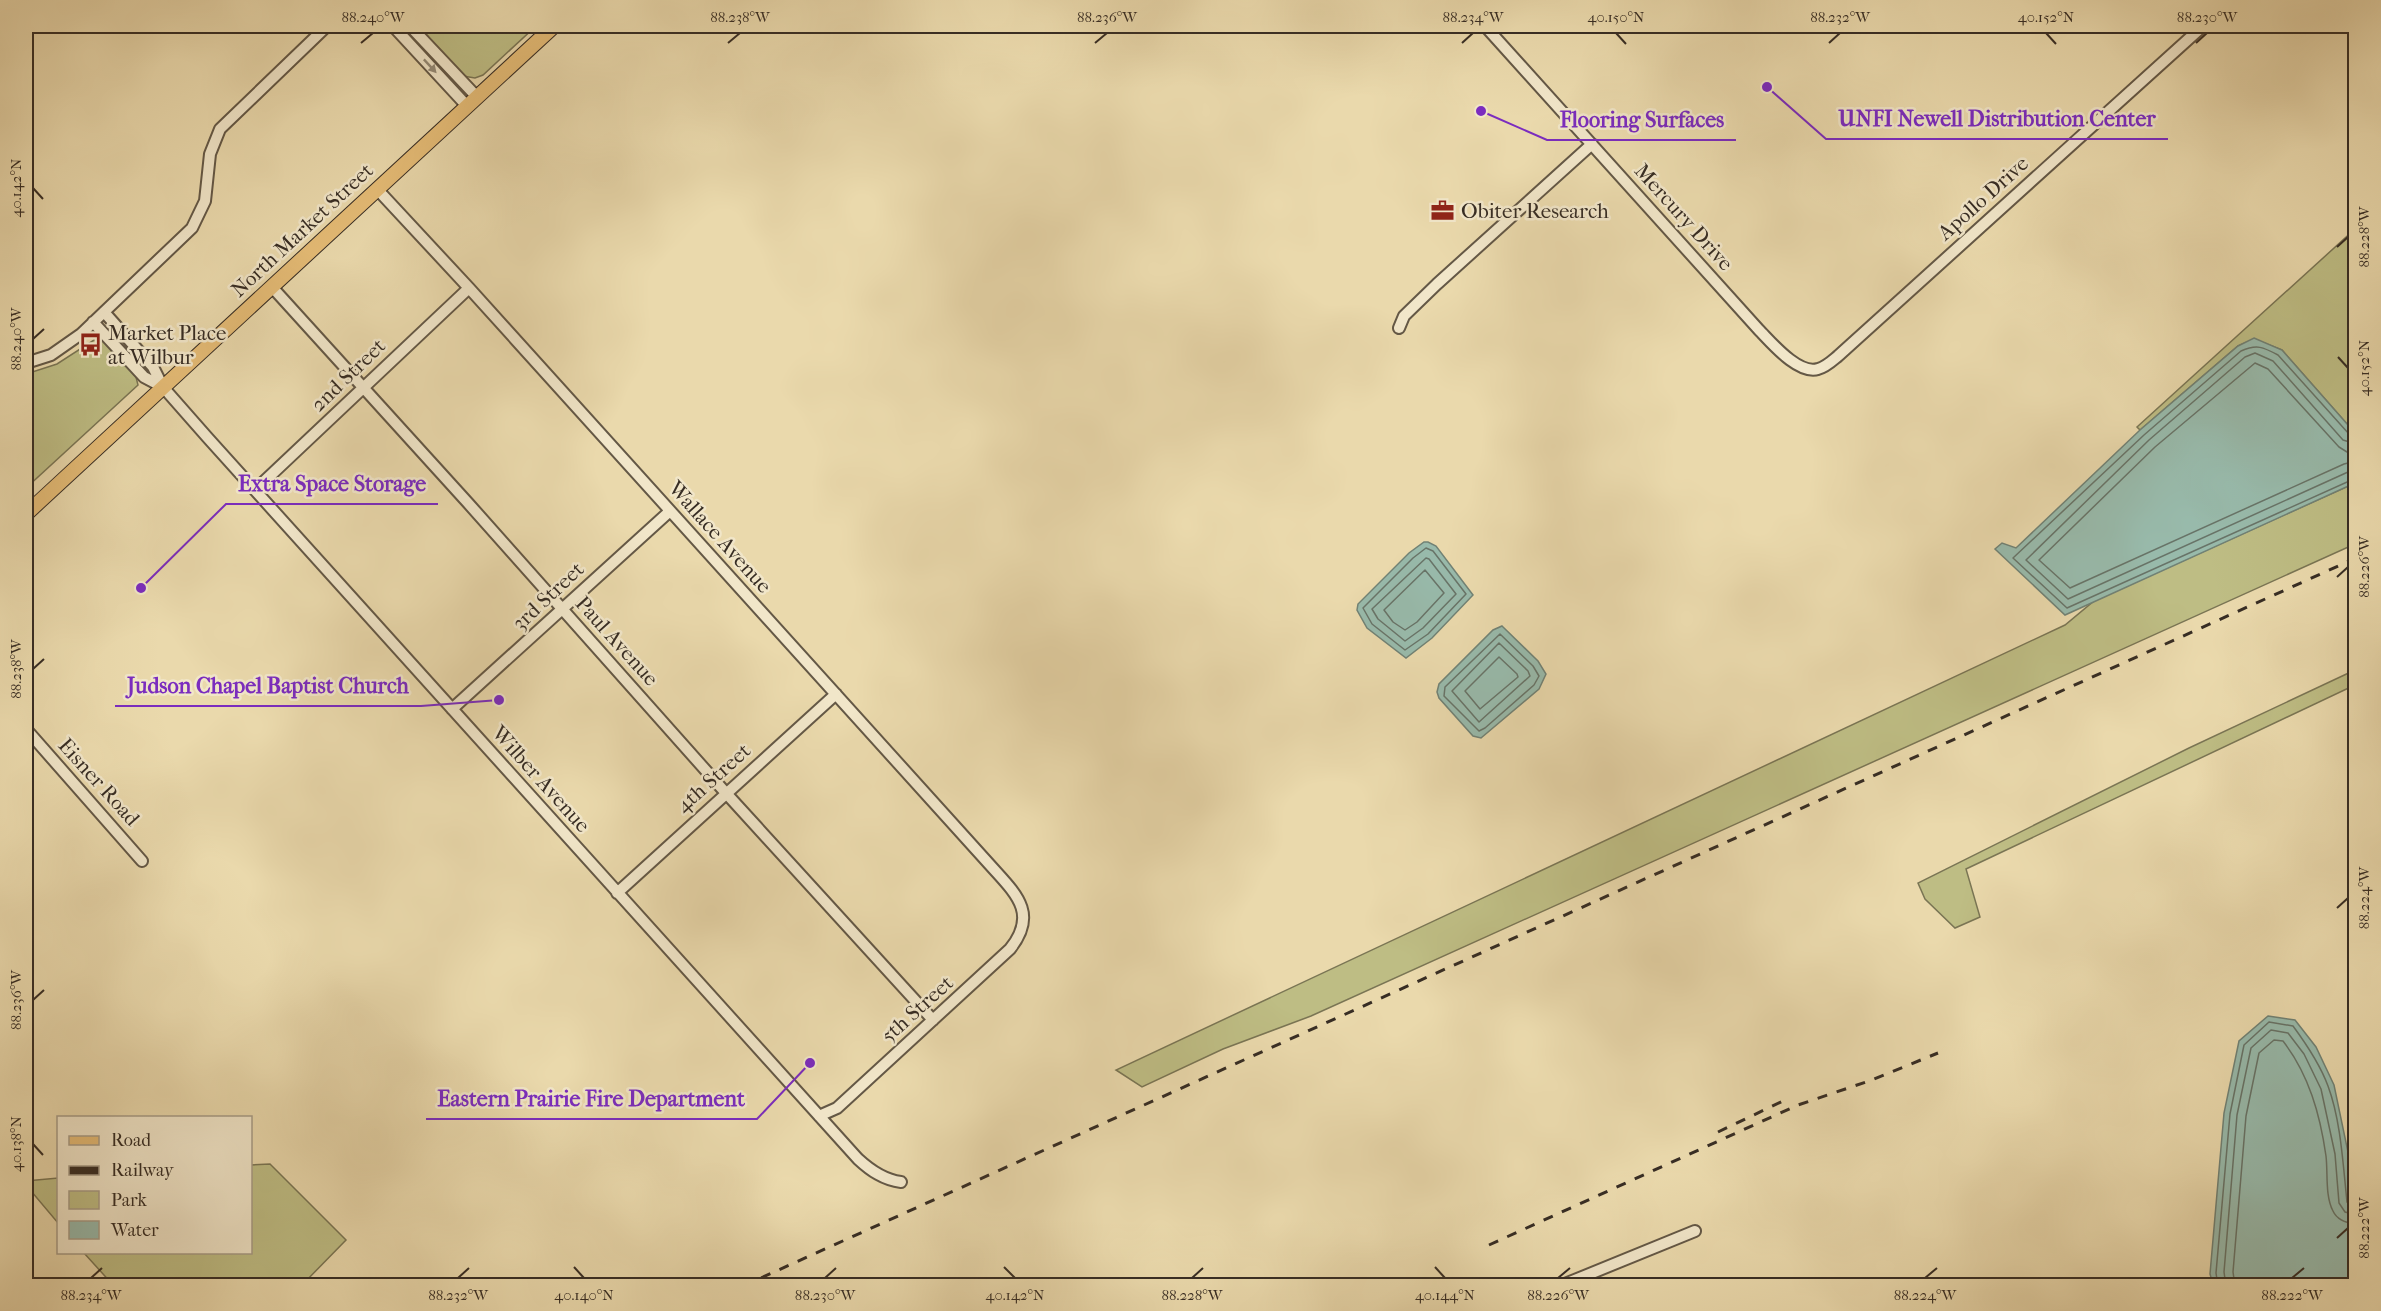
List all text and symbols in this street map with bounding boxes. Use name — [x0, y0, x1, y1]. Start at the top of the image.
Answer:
text: 88.240°W — [342, 8, 406, 26]
text: 88.238°W — [710, 8, 771, 26]
text: 88.236°W — [1077, 8, 1138, 26]
text: 88.234°W — [1443, 8, 1505, 26]
text: 40.150°N — [1588, 8, 1645, 26]
text: 88.232°W — [1810, 8, 1871, 26]
text: 40.152°N — [2018, 8, 2075, 26]
text: 88.230°W — [2177, 8, 2238, 26]
one-way arrow — [422, 59, 436, 73]
callout: UNFI Newell Distribution Center — [1826, 99, 2168, 139]
callout: Flooring Surfaces — [1547, 100, 1736, 140]
text: UNFI Newell Distribution Center — [1837, 106, 2156, 132]
text: Flooring Surfaces — [1559, 107, 1724, 133]
street label: Apollo Drive — [1932, 151, 2033, 246]
text: 40.142°N — [7, 158, 25, 217]
street label: North Market Street — [226, 158, 378, 302]
street label: Mercury Drive — [1630, 159, 1738, 275]
office icon: Obiter Research — [1430, 198, 1456, 224]
place label: Obiter Research — [1461, 199, 1609, 223]
text: 88.228°W — [2355, 205, 2373, 268]
text: 88.240°W — [7, 306, 25, 371]
place label: Market Place at Wilbur — [108, 321, 226, 369]
bus stop icon: Market Place at Wilbur — [77, 332, 103, 358]
street label: 2nd Street — [306, 333, 391, 416]
text: 40.152°N — [2355, 339, 2373, 396]
callout: Extra Space Storage — [226, 464, 438, 504]
text: Extra Space Storage — [238, 471, 426, 497]
street label: Wallace Avenue — [663, 475, 776, 598]
text: 88.226°W — [2355, 535, 2373, 598]
street label: 3rd Street — [507, 557, 589, 635]
street label: Paul Avenue — [571, 591, 663, 691]
text: 88.238°W — [7, 638, 25, 699]
callout: Judson Chapel Baptist Church — [115, 666, 421, 706]
text: Judson Chapel Baptist Church — [125, 673, 410, 699]
street label: Wilber Avenue — [486, 720, 595, 837]
street label: Eisner Road — [53, 733, 145, 831]
street label: 4th Street — [671, 738, 755, 818]
text: 88.224°W — [2355, 866, 2373, 929]
text: 88.236°W — [7, 969, 25, 1030]
street label: 5th Street — [876, 970, 958, 1047]
callout: Eastern Prairie Fire Department — [426, 1079, 757, 1119]
text: Eastern Prairie Fire Department — [437, 1086, 746, 1112]
text: 40.138°N — [7, 1115, 25, 1172]
legend — [57, 1116, 252, 1254]
text: Road — [111, 1130, 151, 1151]
text: Railway — [111, 1160, 175, 1181]
text: Park — [111, 1190, 148, 1211]
text: 88.222°W — [2355, 1196, 2373, 1259]
text: Water — [110, 1220, 159, 1241]
text: 88.234°W — [61, 1286, 123, 1304]
text: 88.232°W — [428, 1286, 489, 1304]
text: 40.140°N — [554, 1286, 614, 1304]
text: 88.230°W — [795, 1286, 856, 1304]
text: 40.142°N — [986, 1286, 1045, 1304]
text: 88.228°W — [1161, 1286, 1224, 1304]
text: 40.144°N — [1415, 1286, 1476, 1304]
text: 88.226°W — [1527, 1286, 1590, 1304]
text: 88.224°W — [1894, 1286, 1957, 1304]
text: 88.222°W — [2261, 1286, 2324, 1304]

